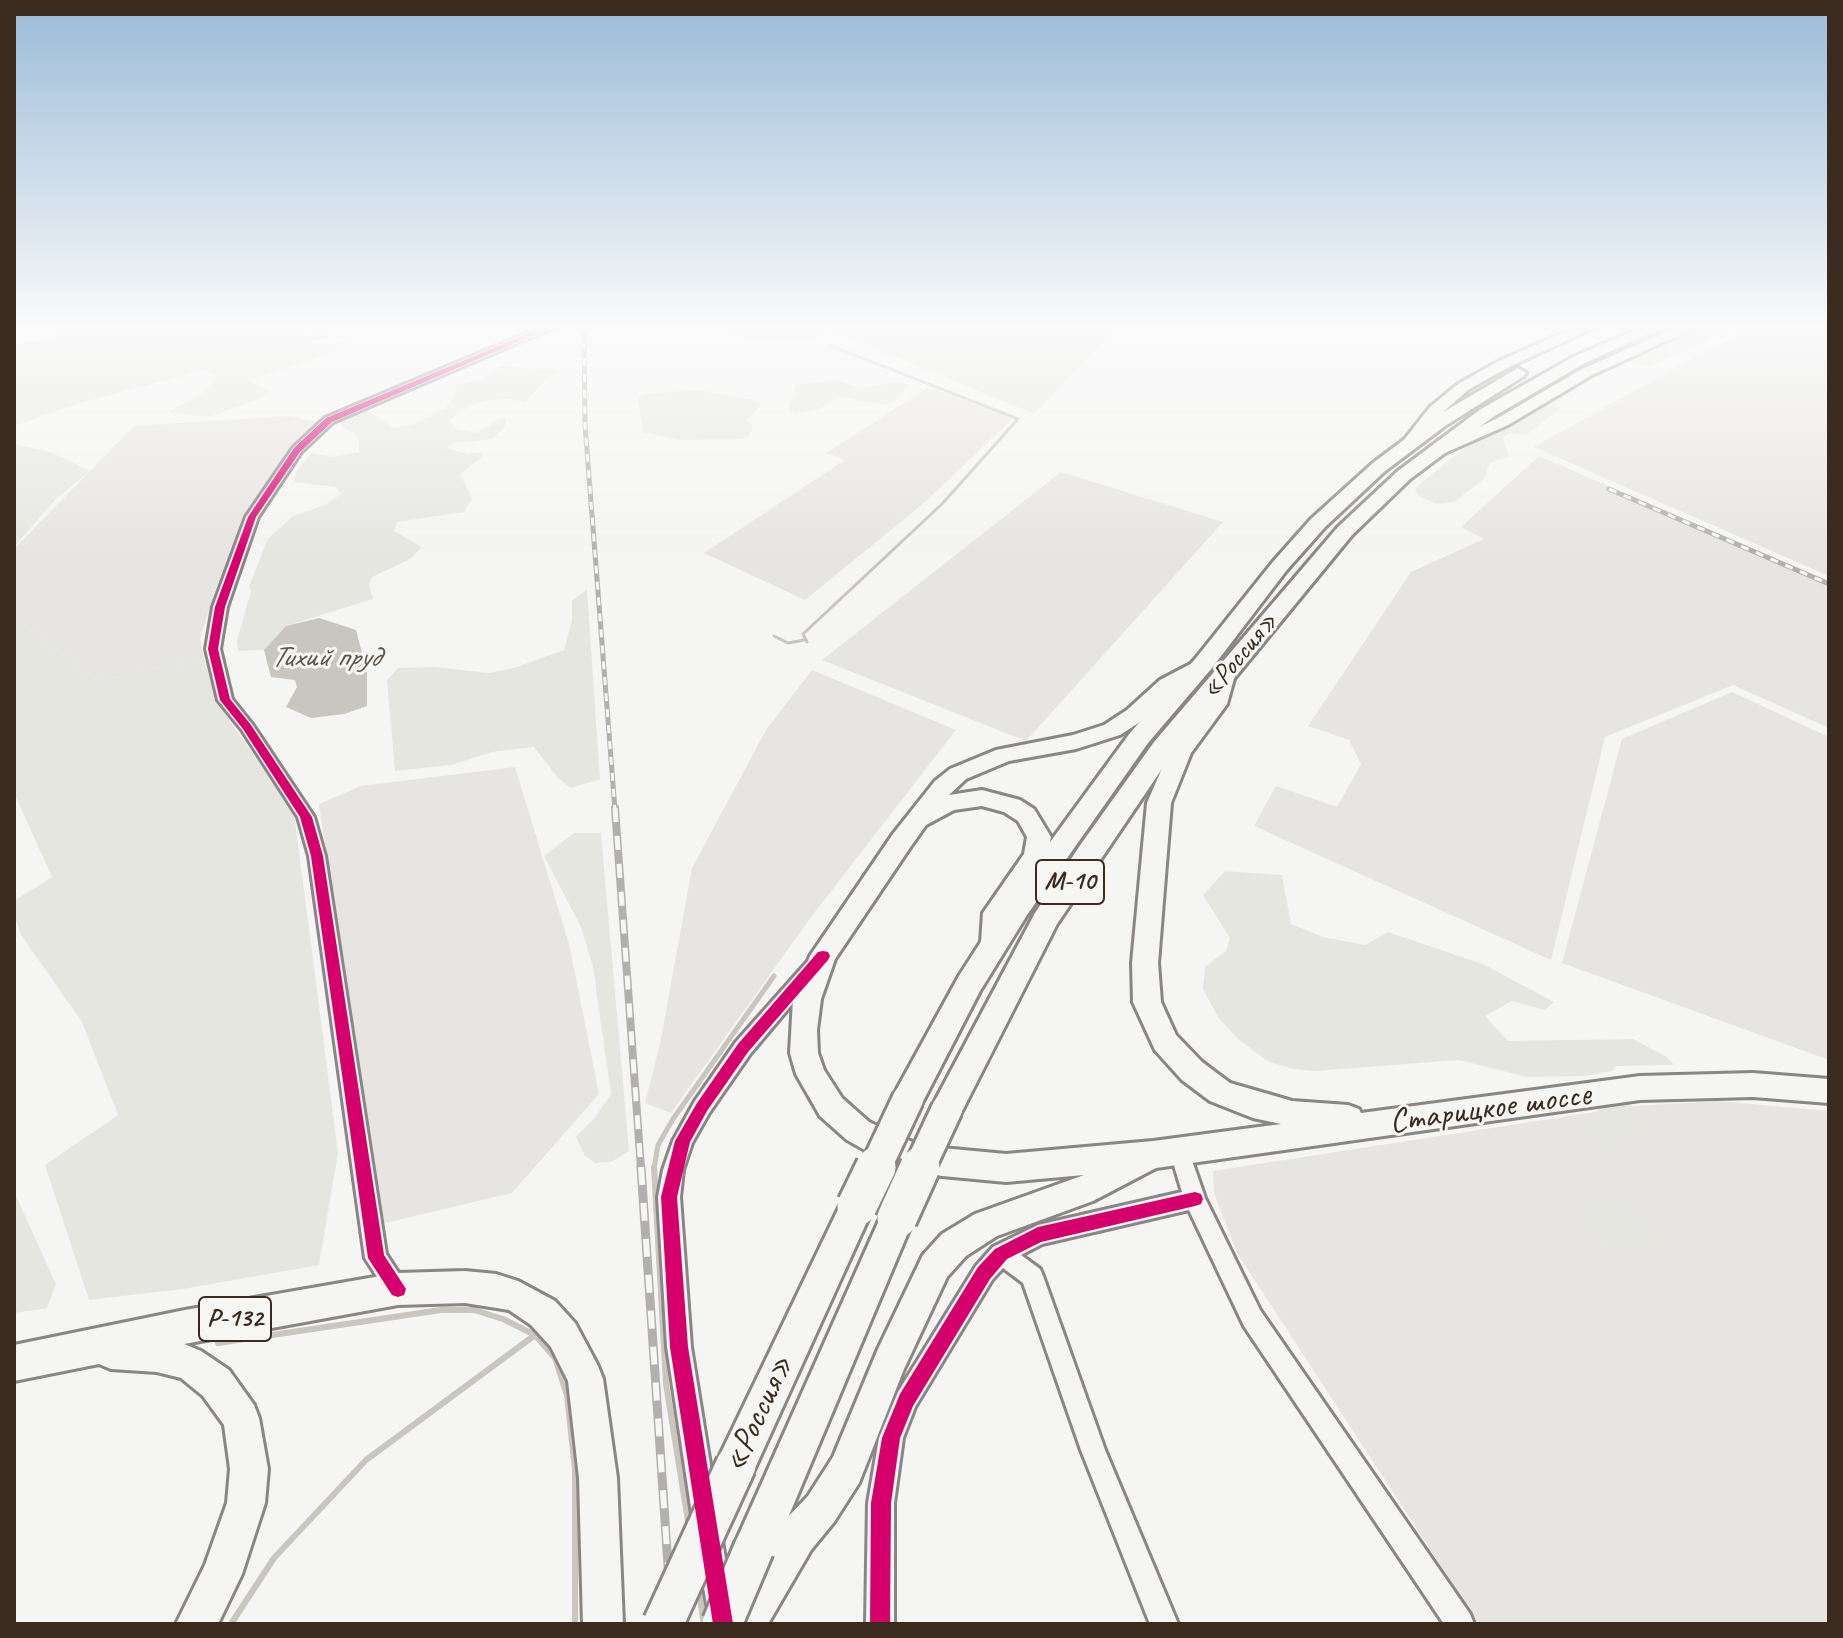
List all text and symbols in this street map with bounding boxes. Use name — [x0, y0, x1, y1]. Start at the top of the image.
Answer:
street label: «Россия» — [1194, 606, 1286, 706]
water label: Тихий пруд — [271, 640, 379, 676]
road number: М-10 — [1036, 860, 1104, 904]
street label: Старицкое шоссе — [1387, 1075, 1593, 1143]
road number: Р-132 — [199, 1297, 271, 1341]
street label: «Россия» — [714, 1349, 804, 1479]

